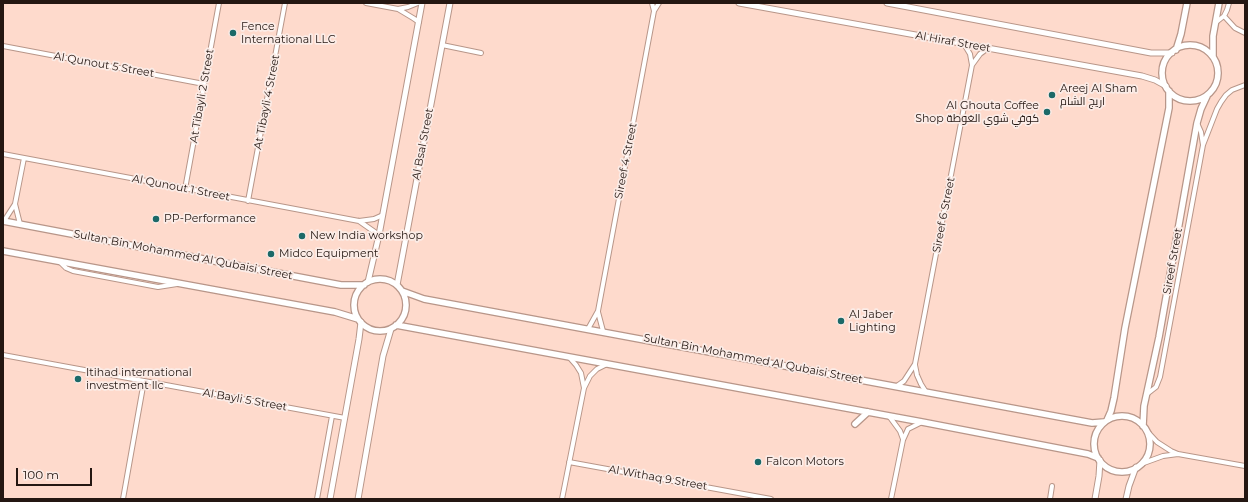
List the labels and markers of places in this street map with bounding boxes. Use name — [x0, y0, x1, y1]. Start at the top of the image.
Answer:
place label: Fence International LLC — [241, 20, 336, 46]
marker: Fence International LLC — [228, 28, 238, 38]
place label: Areej Al Sham اريج الشام — [1060, 82, 1137, 108]
marker: Areej Al Sham اريج الشام — [1047, 90, 1057, 100]
place label: Al Ghouta Coffee Shop كوفي شوي الغوطة — [915, 99, 1039, 125]
marker: Al Ghouta Coffee Shop كوفي شوي الغوطة — [1042, 107, 1052, 117]
place label: PP-Performance — [164, 212, 256, 226]
marker: PP-Performance — [151, 214, 161, 224]
place label: New India workshop — [310, 229, 423, 243]
marker: New India workshop — [297, 231, 307, 241]
place label: Midco Equipment — [279, 247, 379, 261]
marker: Midco Equipment — [266, 249, 276, 259]
place label: Al Jaber Lighting — [849, 308, 896, 334]
marker: Al Jaber Lighting — [836, 316, 846, 326]
place label: Itihad international investment llc — [86, 366, 192, 392]
marker: Itihad international investment llc — [73, 374, 83, 384]
place label: Falcon Motors — [766, 455, 844, 469]
marker: Falcon Motors — [753, 457, 763, 467]

